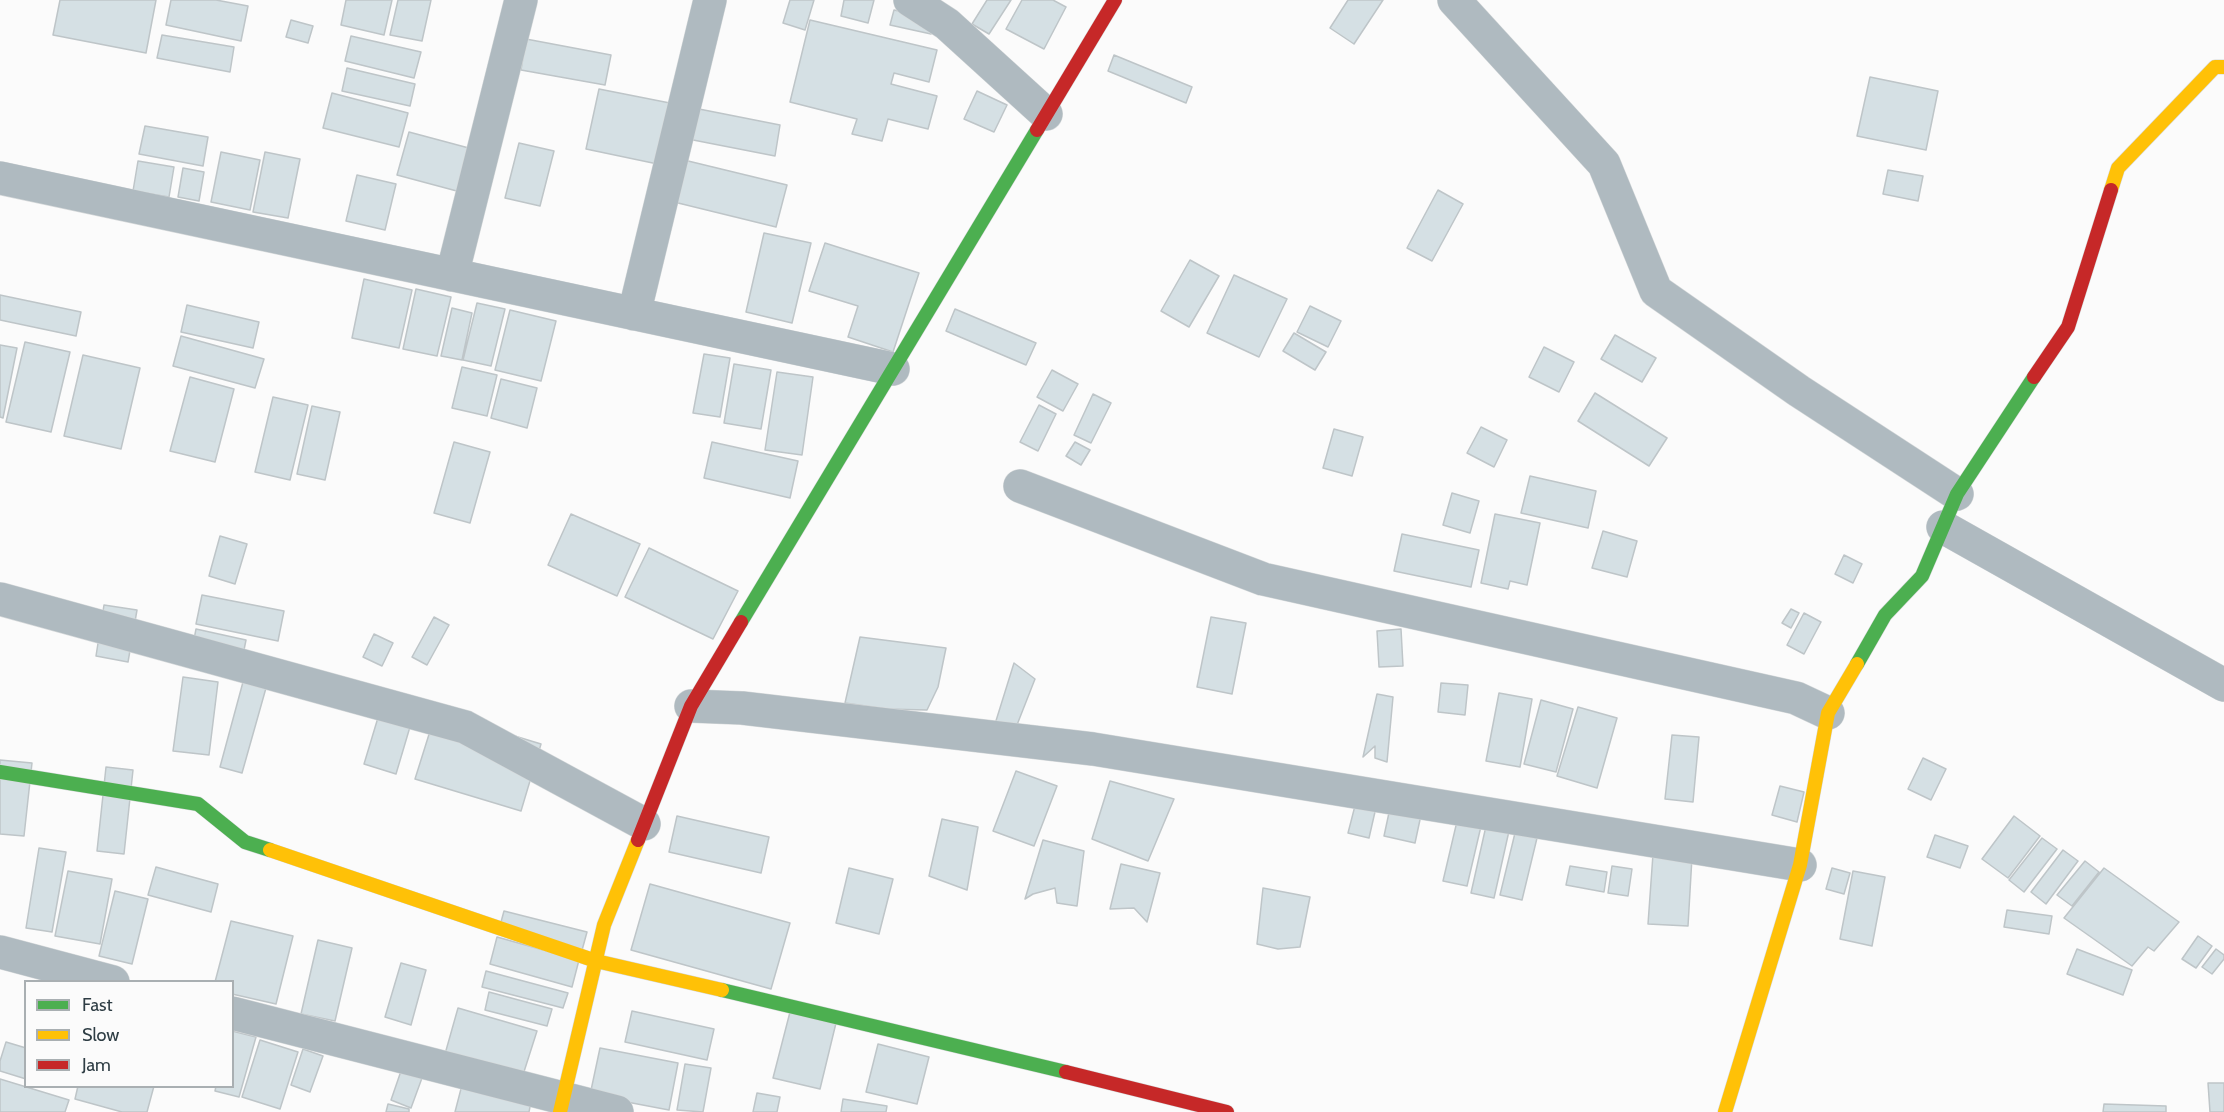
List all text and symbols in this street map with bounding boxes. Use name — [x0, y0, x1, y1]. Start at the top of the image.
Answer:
legend — [24, 980, 234, 1088]
text: Fast — [82, 994, 113, 1016]
text: Slow — [82, 1024, 119, 1046]
text: Jam — [82, 1054, 111, 1076]

